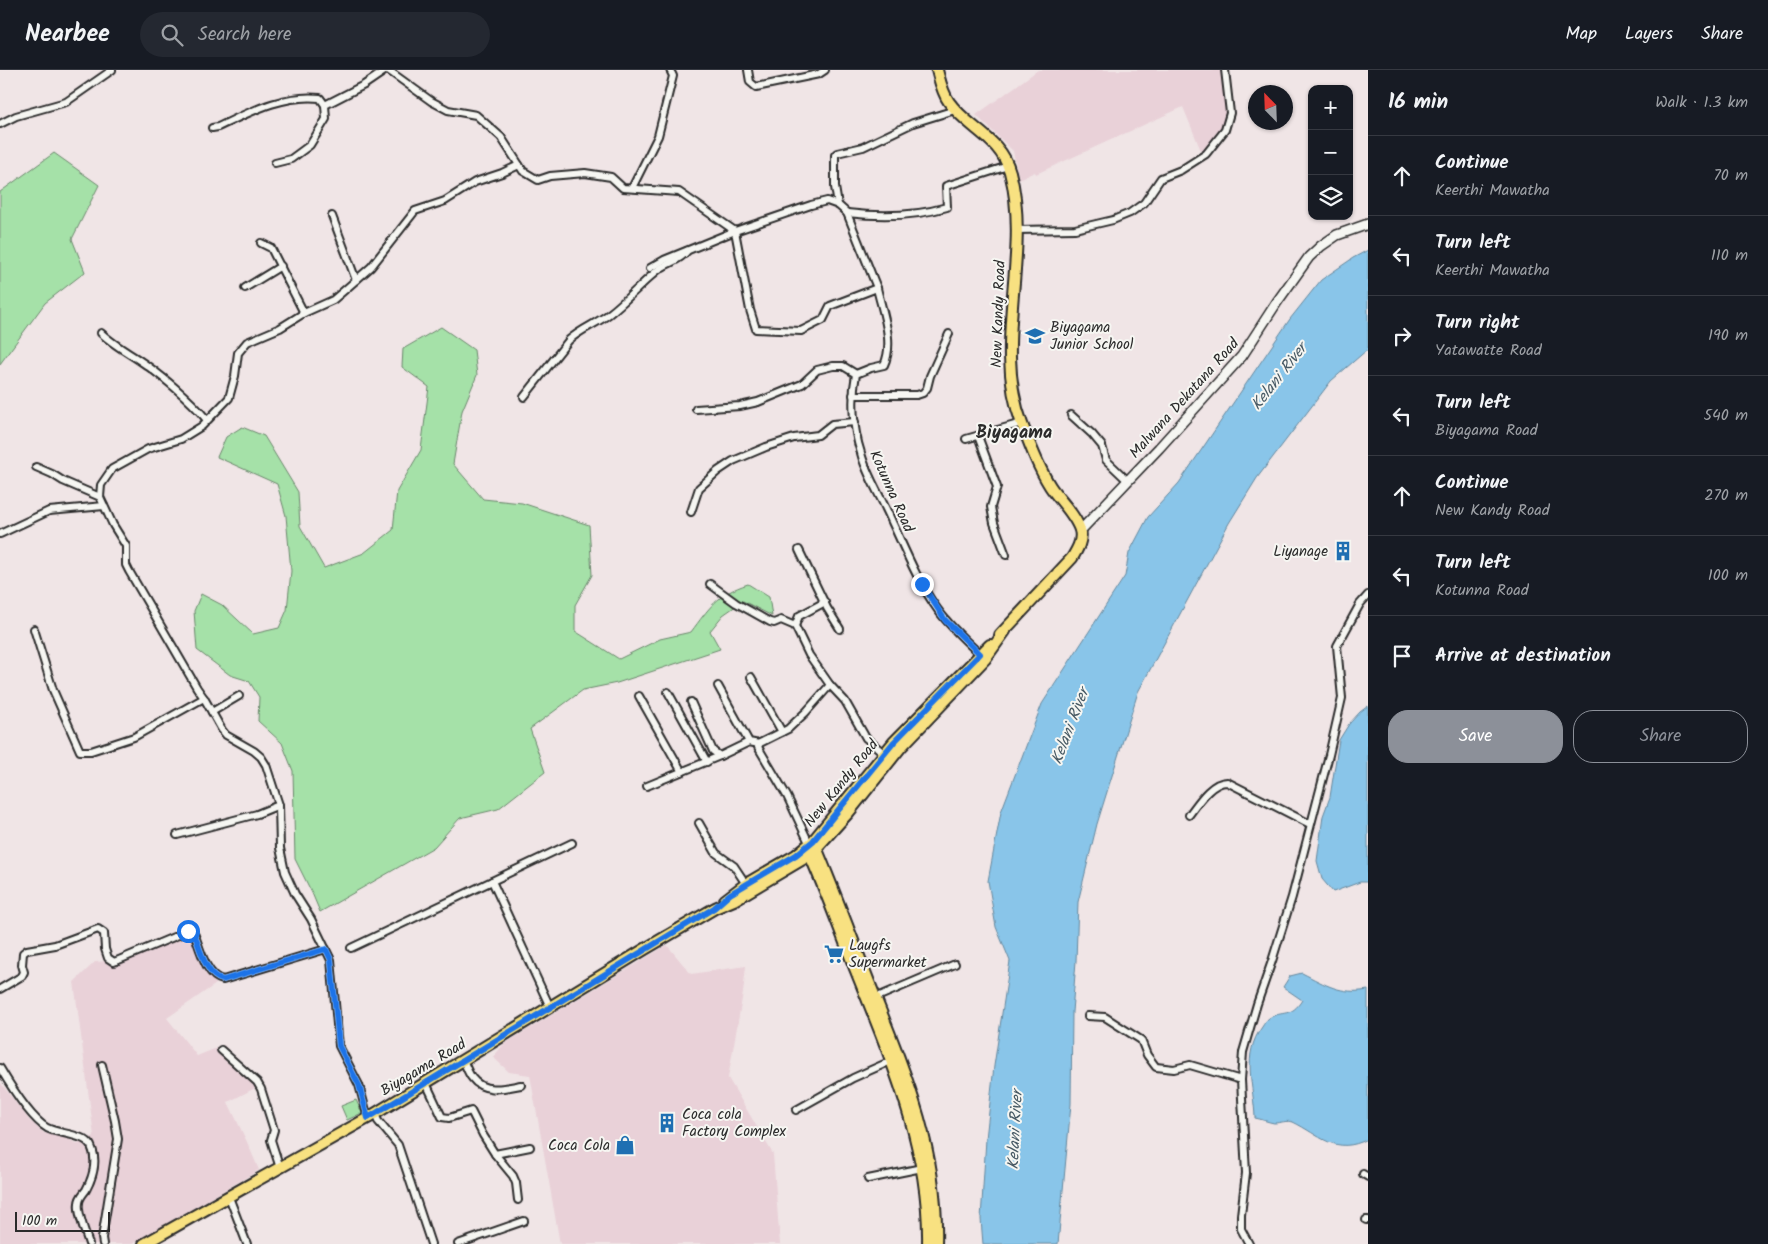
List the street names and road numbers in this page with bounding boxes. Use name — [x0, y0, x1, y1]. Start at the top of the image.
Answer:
street label: New Kandy Road — [985, 259, 1013, 368]
street label: Malwana Dekatana Road — [1124, 333, 1246, 464]
street label: Kotunna Road — [862, 446, 920, 537]
street label: New Kandy Road — [799, 734, 885, 833]
street label: Biyagama Road — [376, 1032, 471, 1103]

